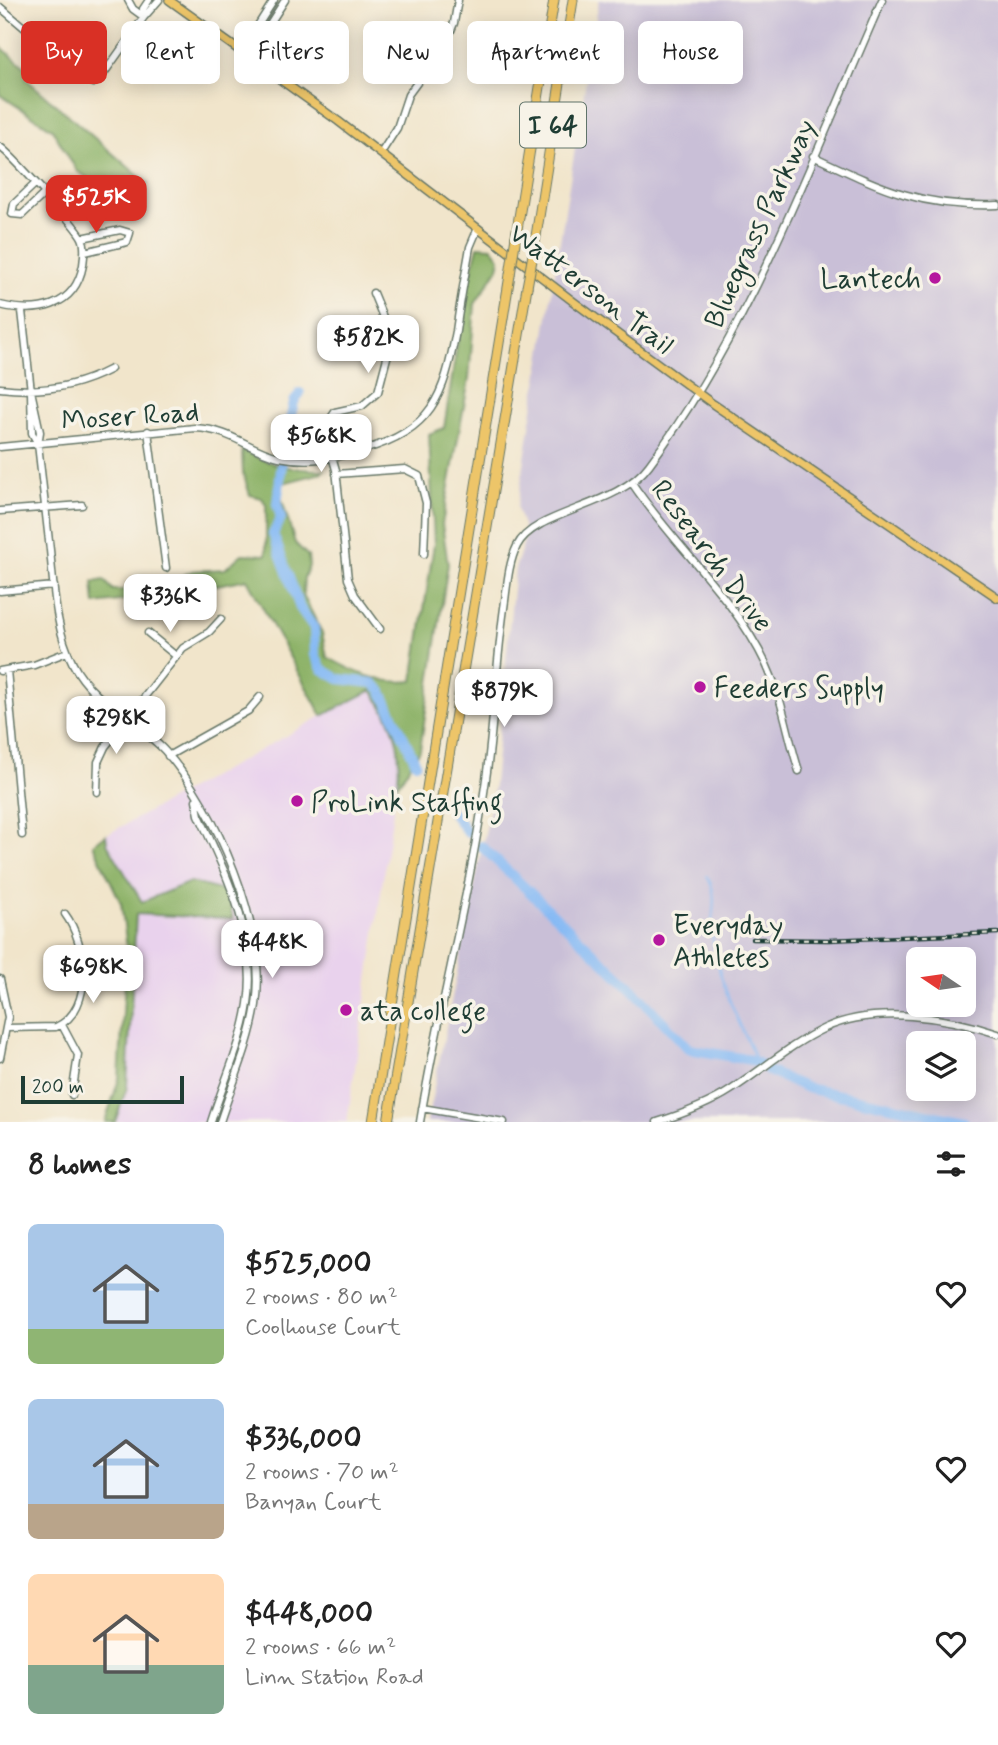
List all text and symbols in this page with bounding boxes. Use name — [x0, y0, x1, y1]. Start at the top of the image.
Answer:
chip: Buy — [21, 21, 107, 84]
chip: Rent — [121, 21, 220, 84]
chip: Filters — [234, 21, 349, 84]
chip: New — [363, 21, 453, 84]
chip: Apartment — [467, 21, 624, 84]
chip: House — [638, 21, 743, 84]
road number: I 64 — [520, 102, 586, 148]
street label: Bluegrass Parkway — [697, 114, 828, 335]
pin: $525K — [47, 176, 145, 235]
text: $525K — [62, 183, 130, 213]
street label: Watterson Trail — [501, 216, 680, 364]
place label: Lantech — [821, 262, 921, 299]
marker: Lantech — [927, 270, 943, 286]
pin: $582K — [319, 316, 417, 375]
text: $582K — [333, 323, 403, 353]
street label: Moser Road — [60, 394, 200, 441]
pin: $568K — [272, 414, 370, 474]
text: $568K — [287, 422, 355, 452]
street label: Research Drive — [642, 473, 780, 640]
pin: $336K — [121, 574, 219, 634]
text: $336K — [140, 582, 200, 612]
pin: $879K — [455, 670, 553, 729]
place label: Feeders Supply — [714, 671, 884, 708]
text: $879K — [471, 677, 537, 707]
marker: Feeders Supply — [692, 679, 708, 695]
pin: $298K — [67, 696, 165, 756]
text: $298K — [82, 704, 150, 734]
place label: ProLink Staffing — [311, 785, 503, 825]
marker: ProLink Staffing — [289, 793, 305, 809]
place label: Everyday Athletes — [673, 908, 783, 977]
pin: $448K — [223, 920, 321, 980]
text: $448K — [237, 928, 307, 958]
marker: Everyday Athletes — [651, 932, 667, 948]
pin: $698K — [44, 946, 142, 1005]
north arrow — [906, 947, 976, 1017]
map controls — [906, 947, 976, 1101]
text: $698K — [59, 953, 127, 983]
place label: ata college — [360, 994, 486, 1034]
marker: ata college — [338, 1002, 354, 1018]
button: layers — [906, 1031, 976, 1101]
scale bar — [21, 1073, 184, 1105]
text: 200 m — [32, 1075, 84, 1100]
text: 8 homes — [28, 1145, 131, 1184]
icon: filters — [932, 1145, 970, 1183]
text: $525,000 — [245, 1244, 372, 1283]
icon: home — [84, 1252, 168, 1336]
icon: heart — [932, 1275, 970, 1313]
text: 2 rooms · 80 m² — [245, 1283, 398, 1313]
text: Coolhouse Court — [245, 1313, 401, 1343]
text: $336,000 — [245, 1419, 362, 1458]
icon: home — [84, 1427, 168, 1511]
icon: heart — [932, 1450, 970, 1488]
text: 2 rooms · 70 m² — [245, 1458, 399, 1488]
text: Banyan Court — [245, 1488, 381, 1518]
text: $448,000 — [245, 1594, 373, 1633]
icon: home — [84, 1602, 168, 1686]
icon: heart — [932, 1625, 970, 1663]
text: 2 rooms · 66 m² — [245, 1633, 396, 1663]
text: Linn Station Road — [245, 1663, 424, 1693]

